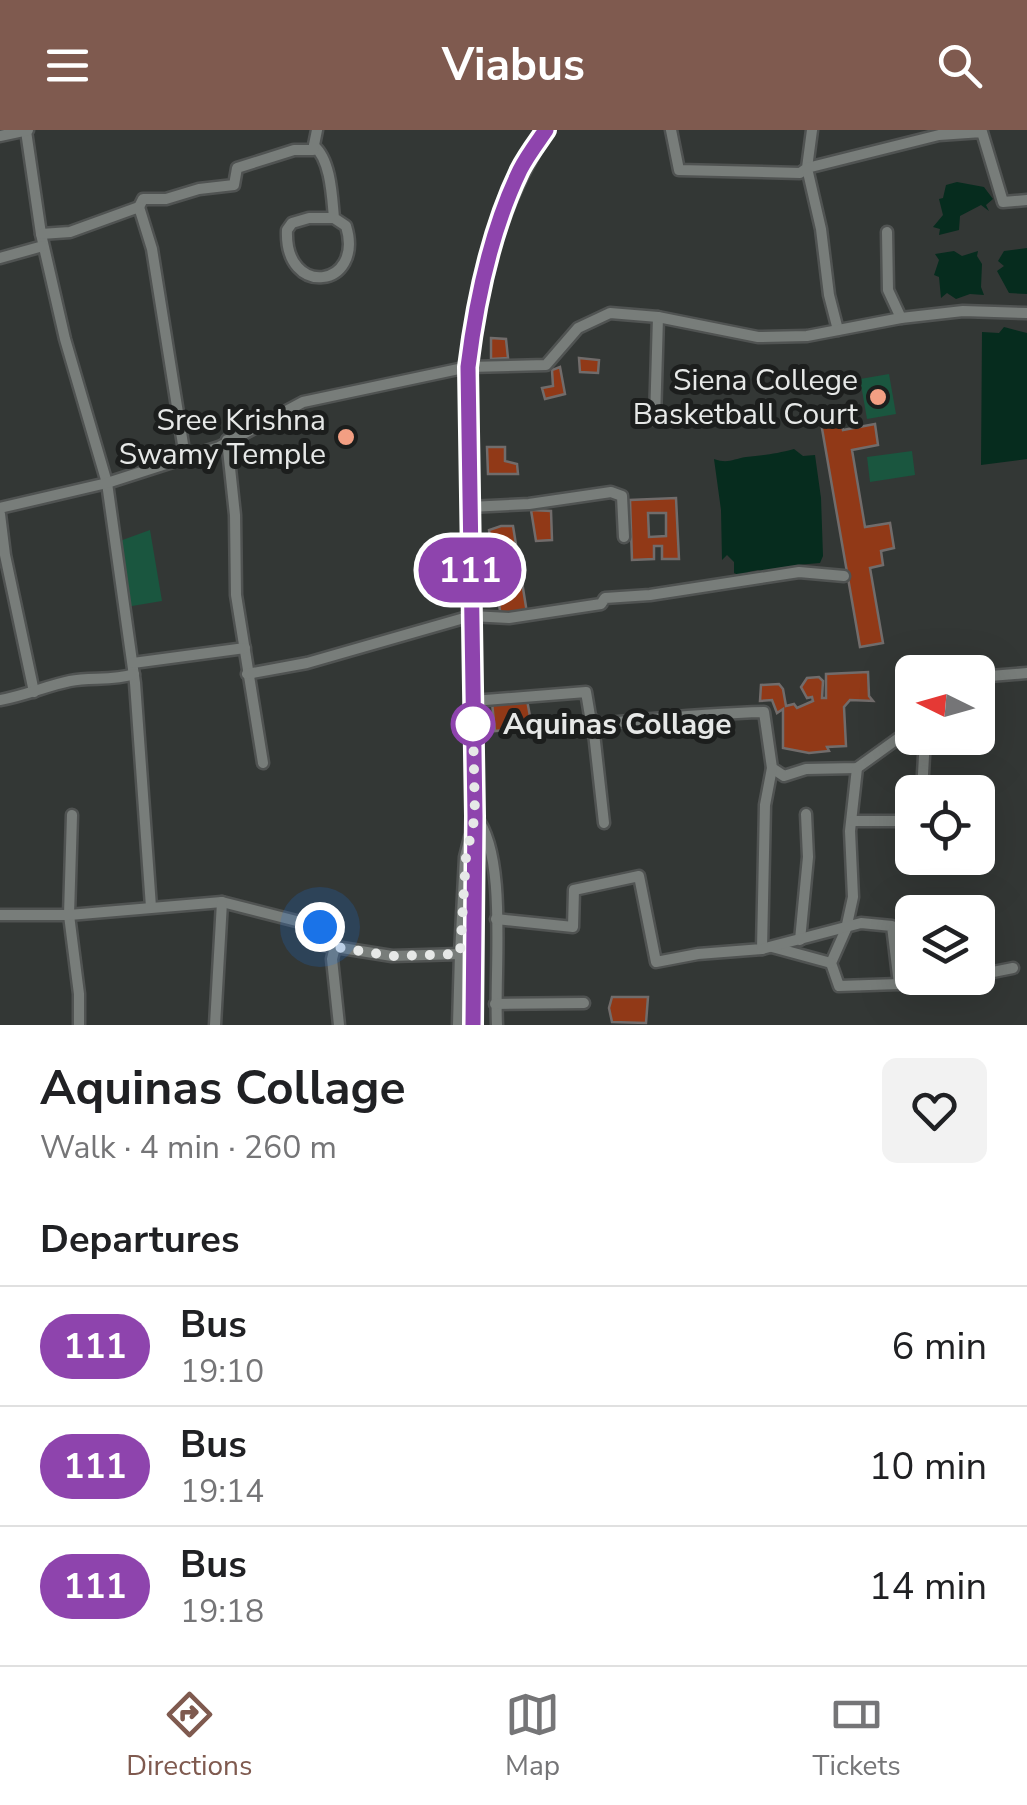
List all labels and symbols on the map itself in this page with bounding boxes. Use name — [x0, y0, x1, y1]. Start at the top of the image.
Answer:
place label: Siena College Basketball Court — [633, 360, 858, 435]
marker: Siena College Basketball Court — [867, 386, 889, 408]
place label: Sree Krishna Swamy Temple — [119, 400, 326, 475]
marker: Sree Krishna Swamy Temple — [335, 426, 357, 448]
line badge: 111 — [412, 538, 528, 602]
north arrow — [895, 655, 995, 755]
marker: Aquinas Collage — [452, 703, 494, 745]
place label: Aquinas Collage — [503, 704, 731, 745]
your location — [295, 902, 345, 952]

